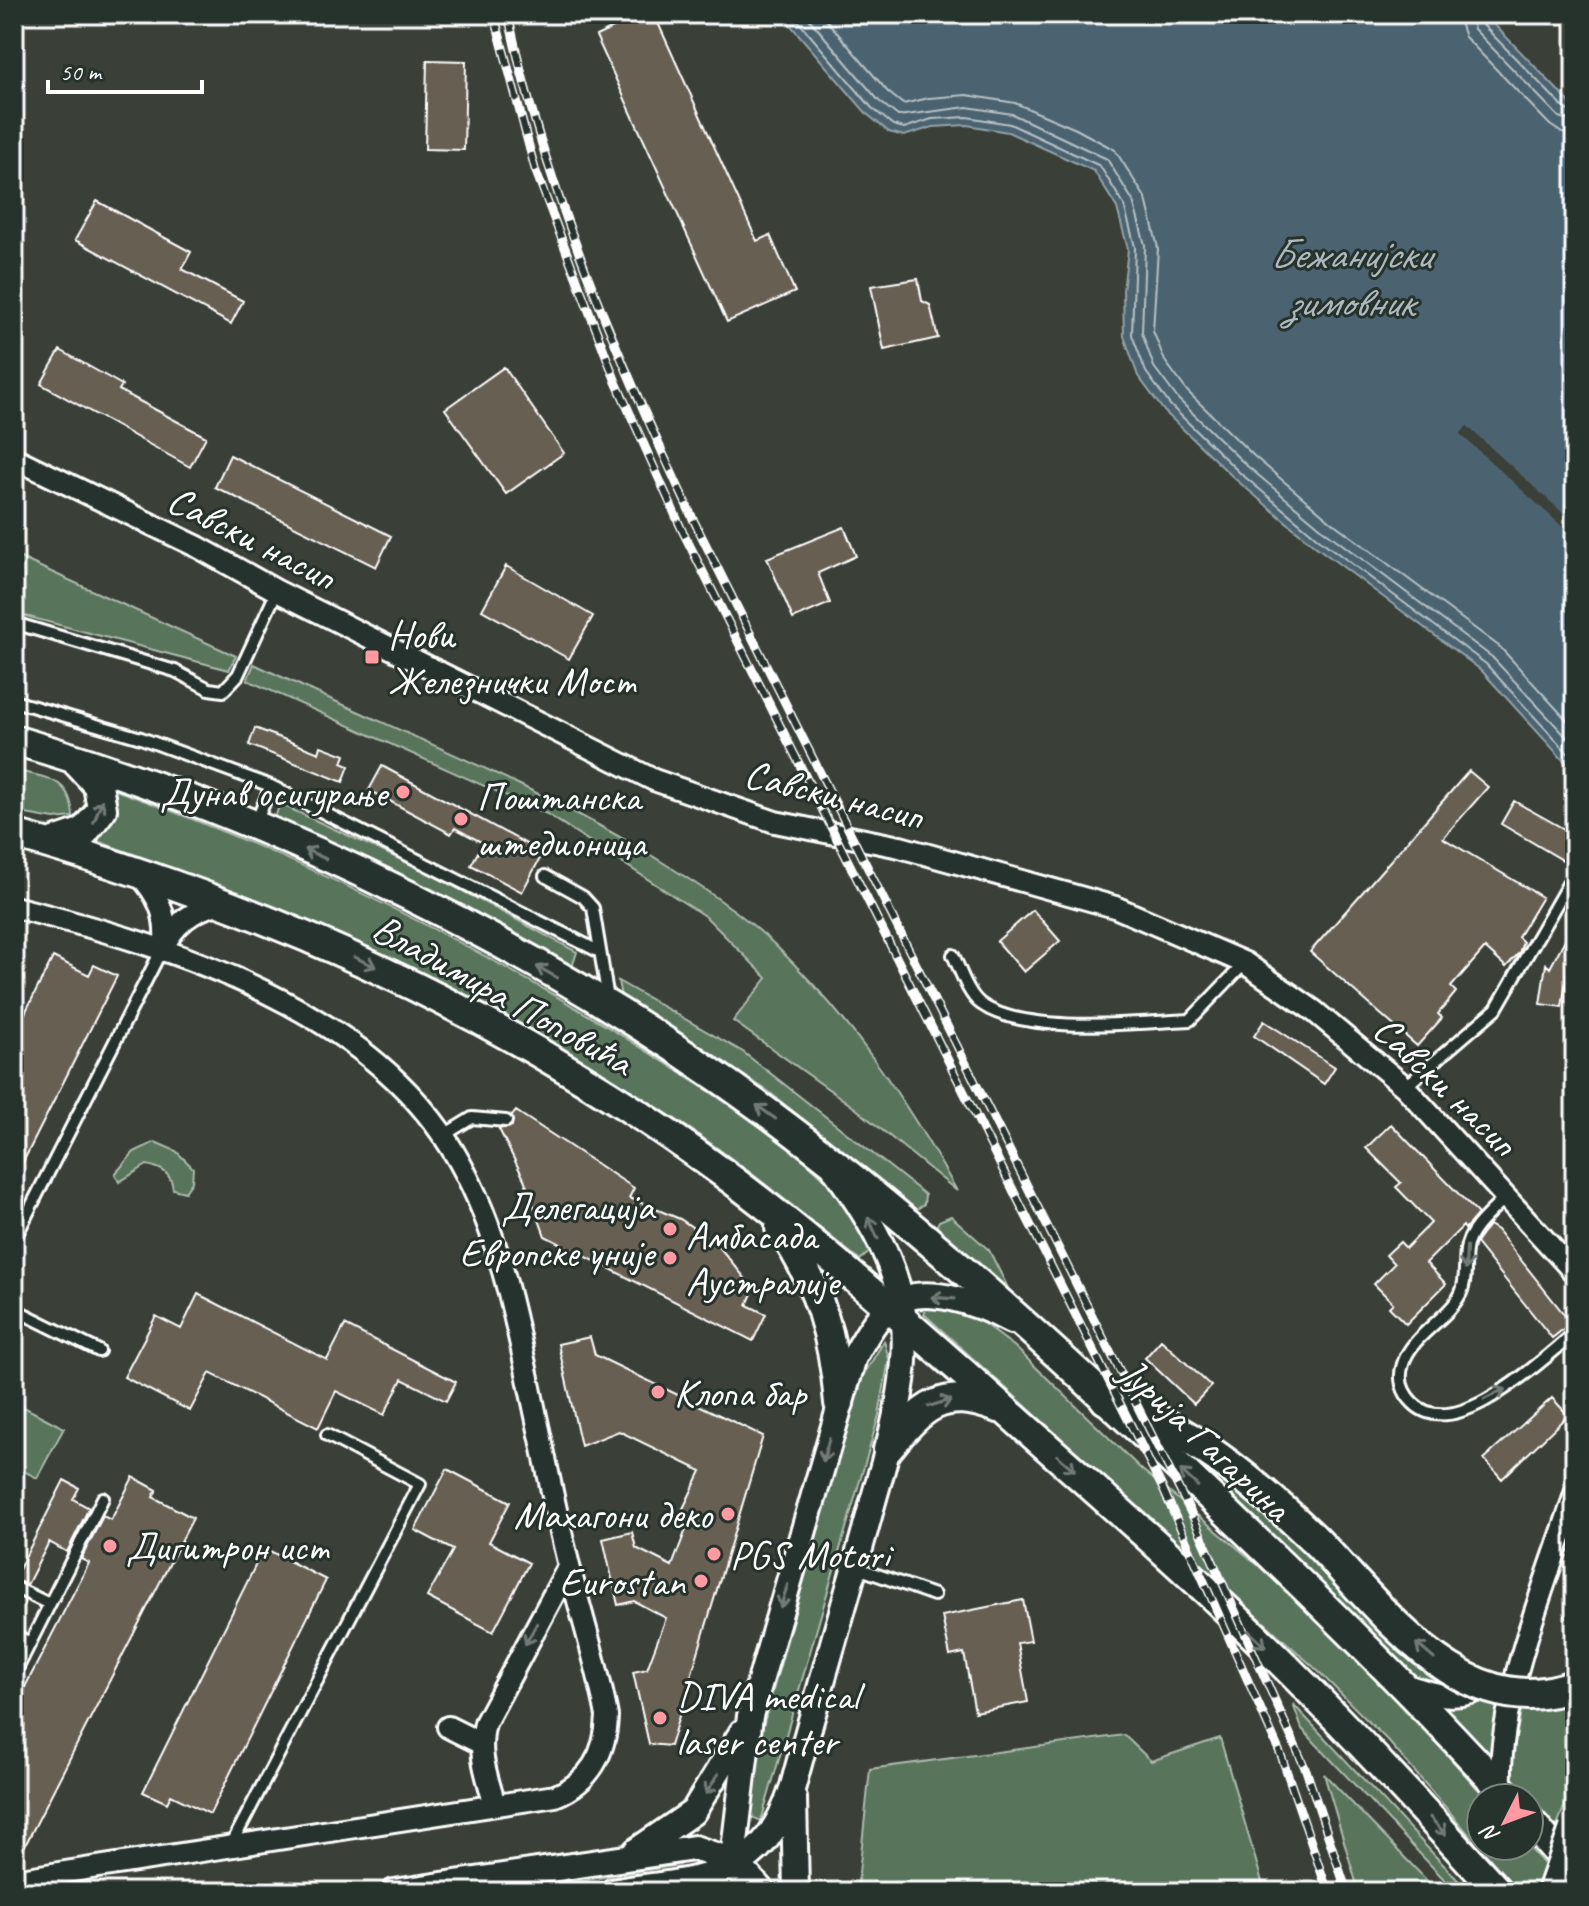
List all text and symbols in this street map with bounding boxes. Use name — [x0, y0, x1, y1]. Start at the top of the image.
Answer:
scale bar — [48, 44, 202, 94]
text: 50 m — [60, 57, 103, 87]
water label: Бежанијски зимовник — [1270, 228, 1437, 329]
street label: Савски насип — [159, 474, 346, 602]
place label: Нови Железнички Мост — [388, 610, 637, 706]
marker: Нови Железнички Мост — [363, 648, 381, 666]
street label: Савски насип — [740, 749, 930, 842]
place label: Дунав осигурање — [160, 768, 390, 818]
place label: Поштанска штедионица — [477, 772, 649, 868]
marker: Дунав осигурање — [394, 783, 412, 801]
one-way arrow — [92, 800, 106, 824]
marker: Поштанска штедионица — [452, 810, 470, 828]
one-way arrow — [303, 845, 328, 860]
street label: Владимира Поповића — [364, 903, 643, 1088]
one-way arrow — [353, 955, 377, 970]
one-way arrow — [535, 964, 559, 979]
street label: Савски насип — [1363, 1005, 1529, 1168]
one-way arrow — [755, 1104, 777, 1120]
place label: Делегација Европске уније — [459, 1182, 657, 1278]
place label: Амбасада Аустралије — [686, 1211, 842, 1307]
one-way arrow — [865, 1216, 880, 1240]
marker: Делегација Европске уније — [661, 1220, 679, 1238]
one-way arrow — [1458, 1245, 1473, 1271]
marker: Амбасада Аустралије — [661, 1249, 679, 1267]
one-way arrow — [930, 1290, 956, 1305]
street label: Јурија Гагарина — [1107, 1346, 1304, 1534]
place label: Клопа бар — [674, 1368, 808, 1418]
marker: Клопа бар — [649, 1383, 667, 1401]
one-way arrow — [1482, 1386, 1506, 1402]
one-way arrow — [926, 1395, 952, 1410]
one-way arrow — [817, 1437, 832, 1463]
one-way arrow — [1055, 1454, 1075, 1472]
one-way arrow — [1180, 1469, 1200, 1487]
place label: Махагони деко — [514, 1490, 714, 1540]
marker: Махагони деко — [719, 1505, 737, 1523]
place label: Дигитрон ист — [126, 1522, 331, 1572]
place label: PGS Motori — [730, 1530, 894, 1580]
marker: Дигитрон ист — [101, 1537, 119, 1555]
marker: PGS Motori — [705, 1545, 723, 1563]
place label: Eurostan — [559, 1557, 686, 1607]
marker: Eurostan — [692, 1572, 710, 1590]
one-way arrow — [776, 1582, 791, 1608]
one-way arrow — [523, 1622, 539, 1645]
one-way arrow — [1247, 1629, 1267, 1647]
one-way arrow — [1416, 1642, 1436, 1660]
place label: DIVA medical laser center — [676, 1671, 866, 1767]
marker: DIVA medical laser center — [651, 1709, 669, 1727]
one-way arrow — [704, 1772, 720, 1795]
north arrow — [1465, 1782, 1545, 1862]
one-way arrow — [1428, 1815, 1446, 1835]
text: N — [1474, 1818, 1506, 1849]

